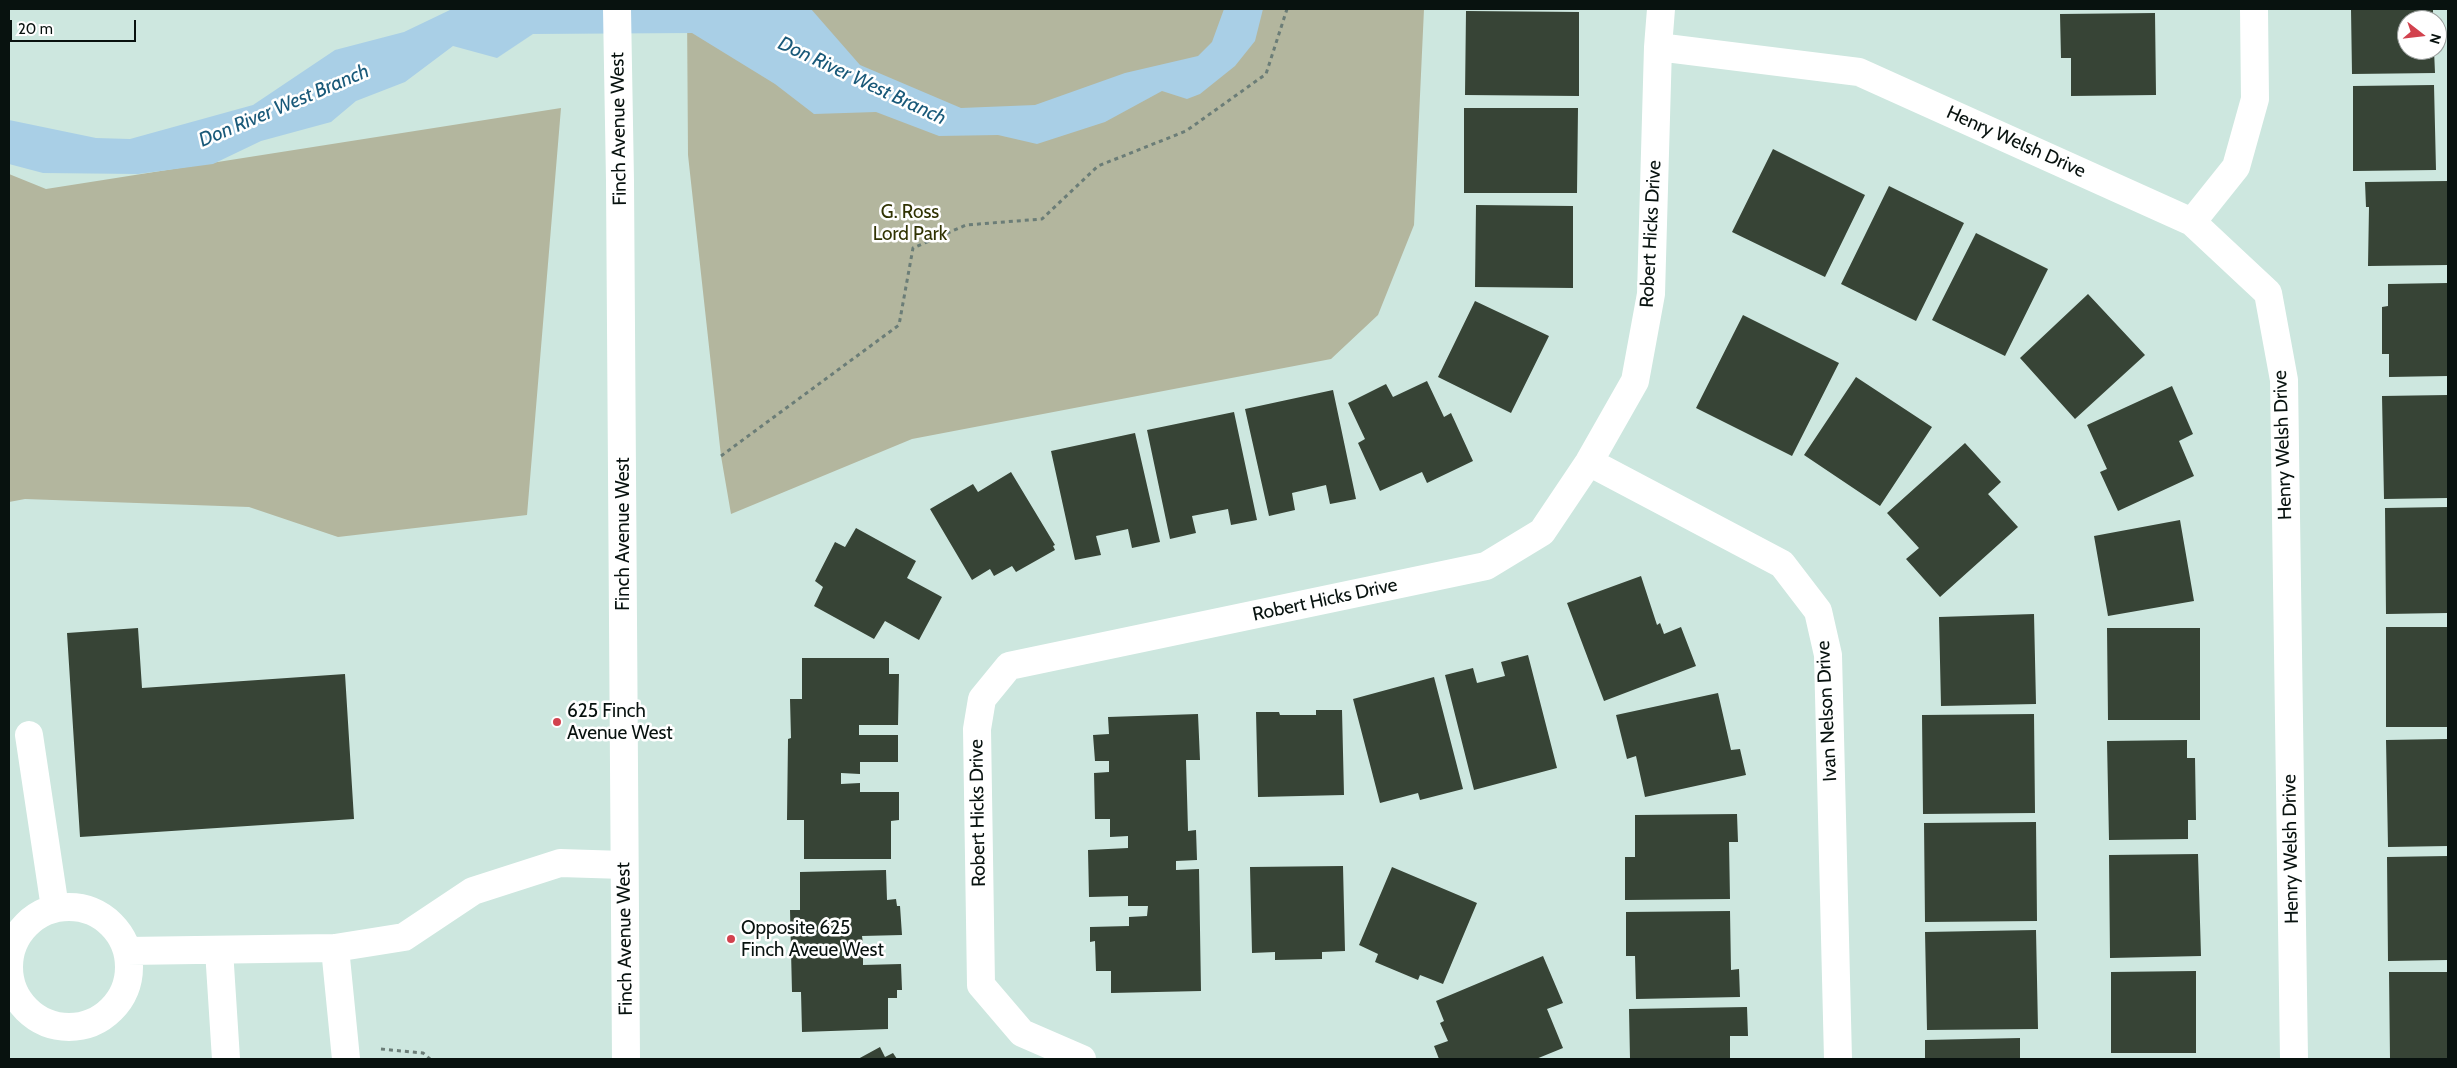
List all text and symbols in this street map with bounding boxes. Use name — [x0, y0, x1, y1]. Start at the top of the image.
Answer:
scale bar — [12, 10, 139, 42]
north arrow — [2397, 10, 2447, 60]
text: 20 m — [18, 20, 53, 38]
water label: Don River West Branch — [774, 32, 950, 130]
text: N — [2425, 32, 2445, 46]
street label: Finch Avenue West — [606, 52, 632, 206]
water label: Don River West Branch — [195, 59, 373, 153]
street label: Henry Welsh Drive — [1943, 101, 2089, 183]
street label: Robert Hicks Drive — [1636, 160, 1666, 308]
park label: G. Ross Lord Park — [873, 201, 947, 245]
street label: Henry Welsh Drive — [2269, 370, 2297, 520]
street label: Finch Avenue West — [612, 457, 634, 611]
street label: Robert Hicks Drive — [1250, 573, 1400, 627]
street label: Ivan Nelson Drive — [1812, 640, 1842, 782]
place label: 625 Finch Avenue West — [567, 700, 673, 744]
marker: 625 Finch Avenue West — [551, 716, 563, 728]
street label: Robert Hicks Drive — [965, 739, 991, 887]
street label: Henry Welsh Drive — [2278, 774, 2304, 924]
street label: Finch Avenue West — [612, 862, 638, 1016]
place label: Opposite 625 Finch Aveue West — [741, 917, 884, 961]
marker: Opposite 625 Finch Aveue West — [725, 933, 737, 945]

